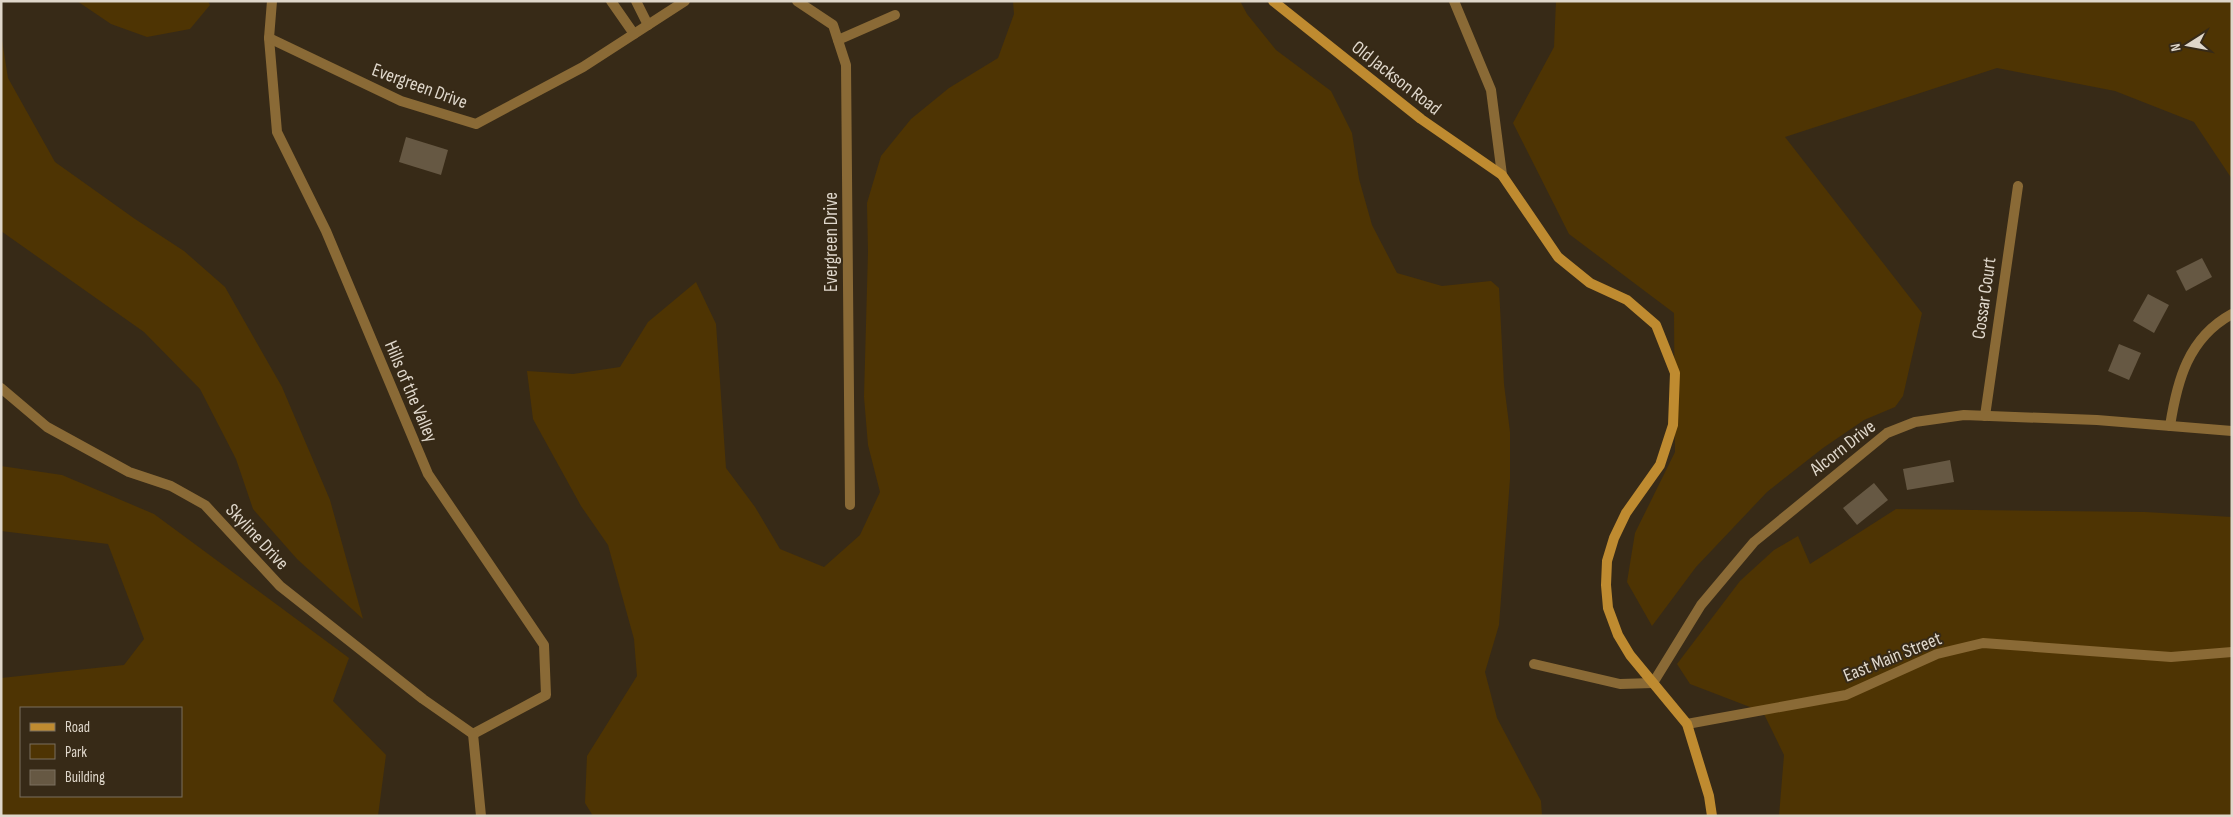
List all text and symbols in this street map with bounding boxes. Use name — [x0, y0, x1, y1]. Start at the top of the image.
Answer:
north arrow — [2163, 20, 2213, 70]
street label: Old Jackson Road — [1347, 36, 1445, 120]
text: N — [2167, 42, 2185, 53]
street label: Evergreen Drive — [369, 59, 470, 114]
street label: Evergreen Drive — [820, 192, 843, 292]
street label: Cossar Court — [1967, 256, 2002, 341]
street label: Hills of the Valley — [379, 337, 443, 446]
street label: Alcorn Drive — [1805, 415, 1880, 482]
street label: Skyline Drive — [220, 499, 293, 575]
street label: East Main Street — [1840, 627, 1945, 688]
legend — [20, 707, 182, 797]
text: Road — [65, 718, 90, 737]
text: Park — [65, 743, 87, 762]
text: Building — [65, 768, 105, 787]

